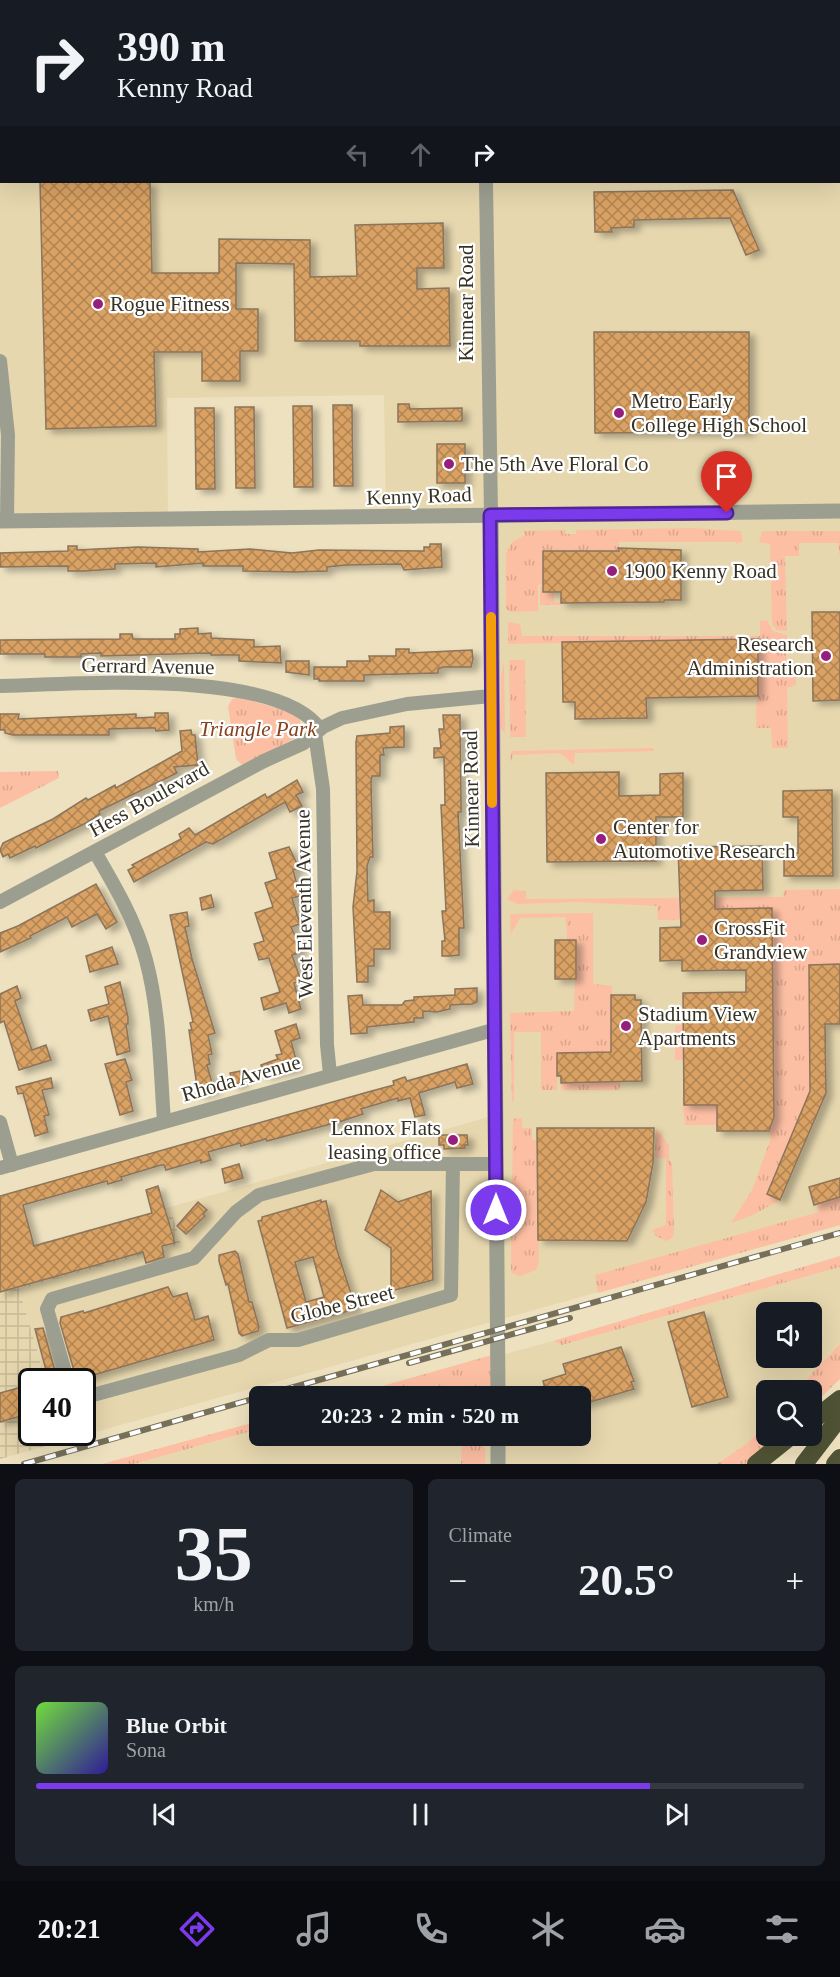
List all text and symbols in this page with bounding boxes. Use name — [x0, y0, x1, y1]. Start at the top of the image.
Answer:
icon: right — [18, 24, 96, 102]
text: 390 m — [117, 24, 226, 70]
text: Kenny Road — [117, 73, 253, 103]
icon: left — [341, 138, 374, 171]
icon: ahead — [404, 138, 437, 171]
icon: right — [467, 138, 500, 171]
street label: Kinnear Road — [454, 244, 478, 362]
place label: Rogue Fitness — [110, 292, 230, 316]
marker: Rogue Fitness — [91, 297, 105, 311]
place label: Metro Early College High School — [631, 389, 807, 437]
marker: Metro Early College High School — [612, 406, 626, 420]
pin — [701, 451, 752, 513]
place label: The 5th Ave Floral Co — [461, 452, 648, 476]
marker: The 5th Ave Floral Co — [442, 457, 456, 471]
icon: arrive — [710, 460, 743, 493]
street label: Kenny Road — [366, 482, 473, 510]
place label: 1900 Kenny Road — [624, 559, 777, 583]
marker: 1900 Kenny Road — [605, 564, 619, 578]
place label: Research Administration — [687, 632, 814, 680]
marker: Research Administration — [819, 649, 833, 663]
street label: Gerrard Avenue — [81, 653, 215, 679]
park label: Triangle Park — [199, 717, 317, 741]
street label: Kinnear Road — [458, 730, 484, 848]
street label: Hess Boulevard — [85, 756, 214, 842]
street label: West Eleventh Avenue — [290, 809, 318, 999]
place label: Center for Automotive Research — [613, 815, 796, 863]
marker: Center for Automotive Research — [594, 832, 608, 846]
place label: CrossFit Grandview — [714, 916, 808, 964]
marker: CrossFit Grandview — [695, 933, 709, 947]
place label: Stadium View Apartments — [638, 1002, 758, 1050]
marker: Stadium View Apartments — [619, 1019, 633, 1033]
street label: Rhoda Avenue — [179, 1050, 303, 1106]
place label: Lennox Flats leasing office — [328, 1116, 441, 1164]
marker: Lennox Flats leasing office — [446, 1133, 460, 1147]
position arrow — [464, 1178, 528, 1242]
street label: Globe Street — [288, 1280, 396, 1328]
map controls — [756, 1302, 822, 1446]
button: sound — [756, 1302, 822, 1368]
speed limit sign: 40 — [18, 1368, 96, 1446]
button: search — [756, 1380, 822, 1446]
text: 20:23 · 2 min · 520 m — [321, 1403, 519, 1428]
text: 35 — [175, 1510, 253, 1597]
text: Climate — [449, 1524, 512, 1546]
text: 20.5° — [578, 1555, 675, 1605]
text: − — [449, 1563, 467, 1599]
text: + — [785, 1563, 804, 1599]
text: km/h — [193, 1593, 234, 1615]
text: Blue Orbit — [126, 1713, 227, 1738]
text: Sona — [126, 1739, 166, 1761]
icon: previous — [148, 1798, 181, 1831]
icon: pause — [404, 1798, 437, 1831]
icon: next — [660, 1798, 693, 1831]
icon: directions — [176, 1908, 218, 1950]
icon: music — [293, 1908, 335, 1950]
icon: phone — [410, 1908, 452, 1950]
icon: climate — [527, 1908, 569, 1950]
icon: car — [644, 1908, 686, 1950]
icon: filters — [761, 1908, 803, 1950]
text: 20:21 — [38, 1914, 101, 1944]

